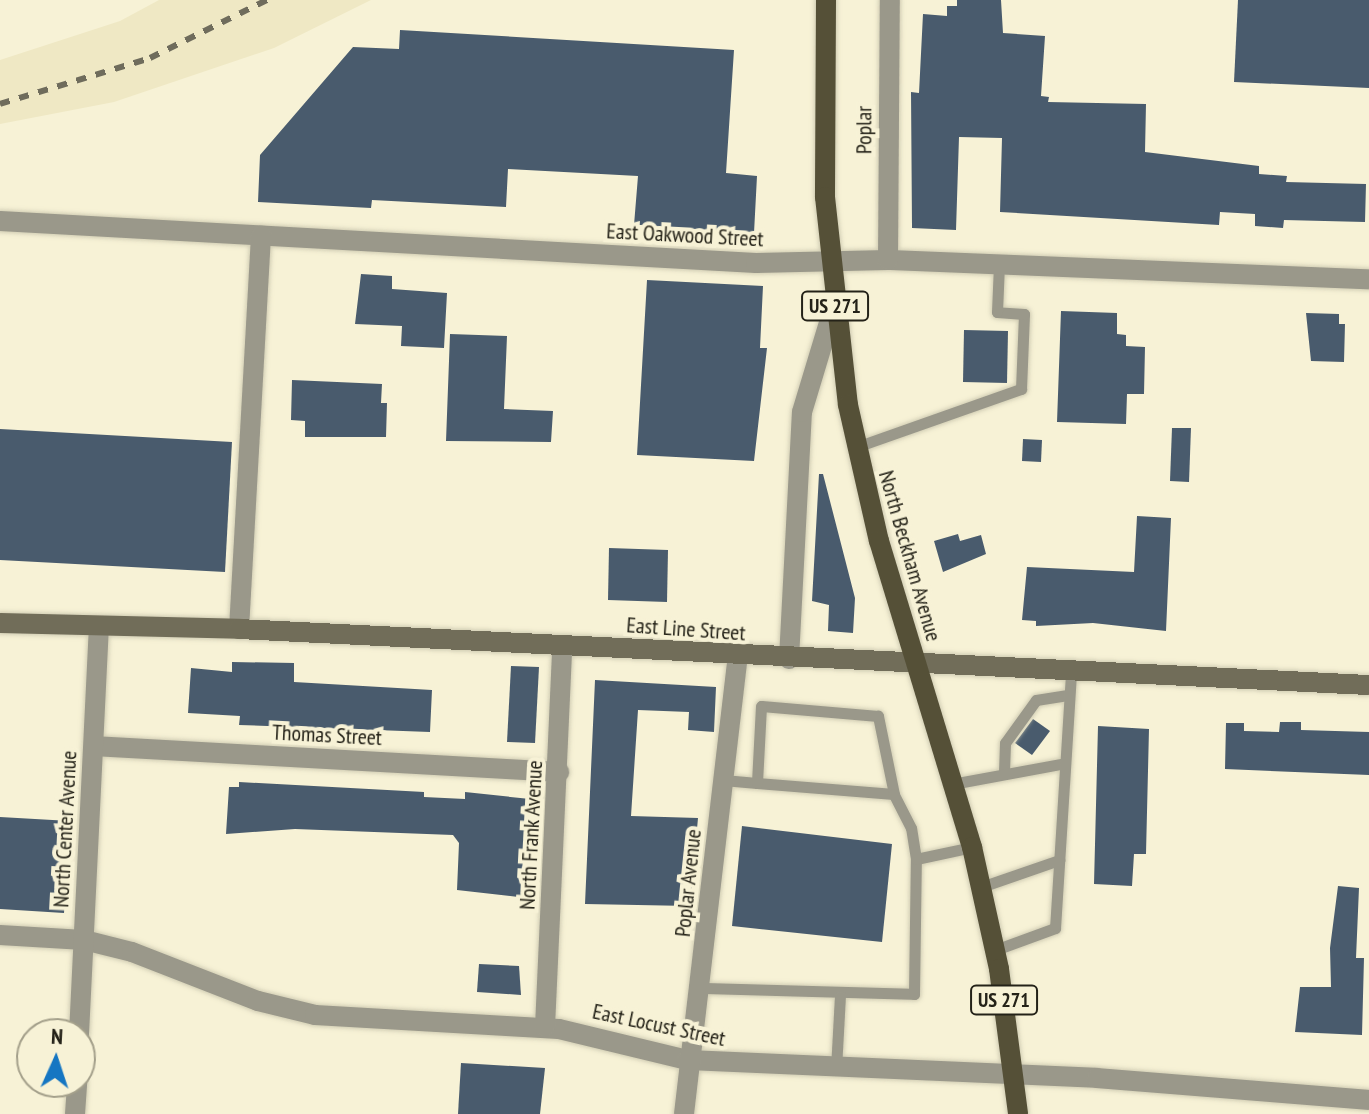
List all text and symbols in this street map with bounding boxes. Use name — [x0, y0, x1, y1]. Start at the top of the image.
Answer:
street label: Poplar — [851, 106, 877, 154]
street label: East Oakwood Street — [606, 218, 764, 252]
road number: US 271 — [801, 290, 869, 322]
street label: North Beckham Avenue — [873, 467, 947, 645]
street label: East Line Street — [626, 612, 746, 646]
street label: Thomas Street — [271, 719, 383, 751]
street label: North Center Avenue — [48, 750, 82, 908]
street label: North Frank Avenue — [514, 759, 548, 911]
street label: Poplar Avenue — [669, 828, 707, 938]
road number: US 271 — [970, 984, 1038, 1016]
street label: East Locust Street — [590, 998, 728, 1052]
north arrow — [16, 1018, 96, 1098]
text: N — [50, 1022, 64, 1050]

